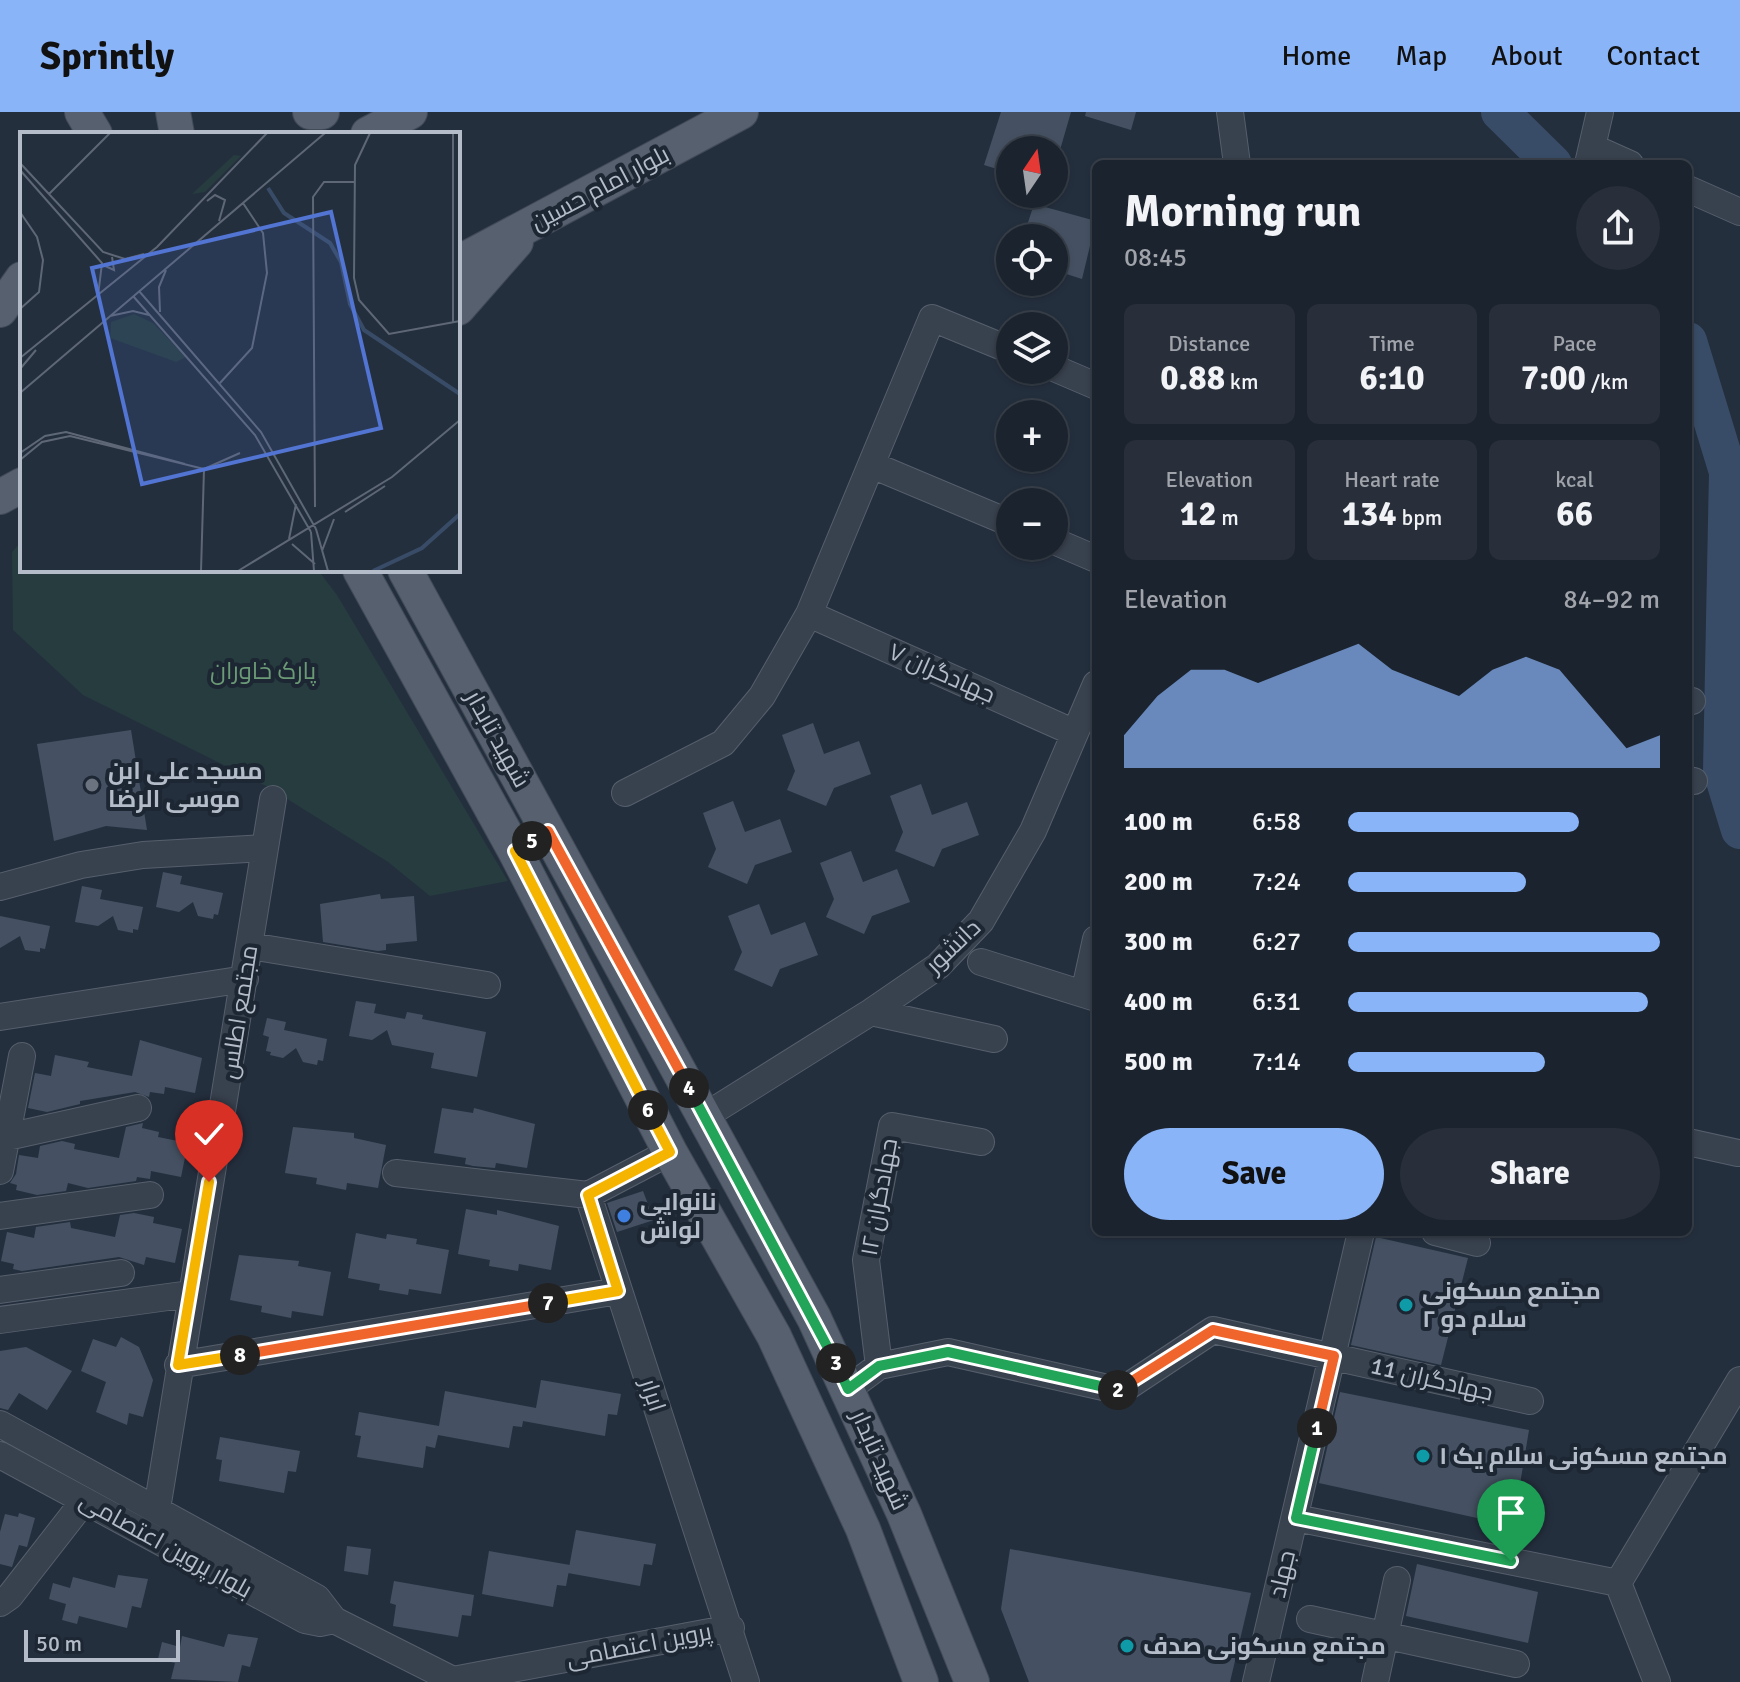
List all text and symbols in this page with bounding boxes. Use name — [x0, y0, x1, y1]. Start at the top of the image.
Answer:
text: Sprintly — [40, 33, 174, 80]
text: Home — [1282, 39, 1351, 73]
text: Map — [1395, 39, 1447, 73]
text: About — [1491, 39, 1563, 73]
text: Contact — [1607, 39, 1700, 73]
inset map — [20, 132, 460, 572]
north arrow — [996, 136, 1068, 208]
map controls — [996, 136, 1068, 560]
street label: بلوار امام حسین — [526, 139, 675, 238]
text: Morning run — [1124, 185, 1361, 239]
button: share — [1576, 186, 1660, 270]
button: locate — [996, 224, 1068, 296]
text: 08:45 — [1124, 242, 1187, 274]
button: layers — [996, 312, 1068, 384]
text: Distance — [1168, 330, 1250, 357]
text: Time — [1369, 330, 1415, 357]
text: Pace — [1553, 330, 1597, 357]
text: 0.88 — [1160, 357, 1225, 399]
text: 6:10 — [1359, 357, 1425, 399]
text: 7:00 — [1521, 357, 1586, 399]
text: km — [1225, 368, 1258, 395]
text: /km — [1586, 368, 1629, 395]
button: + — [996, 400, 1068, 472]
text: Elevation — [1166, 466, 1253, 493]
text: Heart rate — [1344, 466, 1440, 493]
text: kcal — [1555, 466, 1594, 493]
button: − — [996, 488, 1068, 560]
text: 12 — [1180, 493, 1217, 535]
text: 134 — [1342, 493, 1397, 535]
text: 66 — [1556, 493, 1593, 535]
text: m — [1217, 504, 1239, 531]
text: bpm — [1397, 504, 1442, 531]
text: Elevation — [1124, 584, 1228, 616]
text: 84–92 m — [1564, 584, 1660, 616]
street label: جهادگران ۷ — [884, 636, 1000, 710]
park label: پارک خاوران — [210, 656, 317, 687]
street label: شهید تابدار — [458, 683, 537, 793]
place label: مسجد علی ابن موسی الرضا — [108, 756, 263, 814]
marker: مسجد علی ابن موسی الرضا — [83, 776, 101, 794]
text: 100 m — [1124, 806, 1193, 838]
text: 6:58 — [1252, 806, 1301, 838]
pin: 5 — [512, 821, 552, 861]
text: 5 — [526, 827, 538, 854]
text: 200 m — [1124, 866, 1193, 898]
text: 7:24 — [1252, 866, 1301, 898]
street label: دانشور — [918, 913, 987, 981]
text: 300 m — [1124, 926, 1193, 958]
text: 6:27 — [1252, 926, 1301, 958]
street label: مجتمع اطلس — [214, 943, 265, 1081]
text: 400 m — [1124, 986, 1193, 1018]
text: 6:31 — [1252, 986, 1301, 1018]
text: 500 m — [1124, 1046, 1193, 1078]
text: 7:14 — [1252, 1046, 1301, 1078]
pin: 4 — [669, 1068, 709, 1108]
text: 4 — [683, 1074, 695, 1101]
pin: 6 — [628, 1090, 668, 1130]
text: 6 — [642, 1096, 654, 1123]
pin — [175, 1100, 243, 1182]
icon: check — [187, 1112, 231, 1156]
button: Save — [1124, 1128, 1384, 1220]
button: Share — [1400, 1128, 1660, 1220]
street label: جهادگران ۱۲ — [854, 1136, 904, 1258]
place label: نانوایی لواش — [640, 1187, 717, 1245]
marker: نانوایی لواش — [615, 1207, 633, 1225]
place label: مجتمع مسکونی سلام دو ۲ — [1422, 1276, 1601, 1335]
pin: 7 — [528, 1283, 568, 1323]
text: 7 — [542, 1289, 554, 1316]
marker: مجتمع مسکونی سلام دو ۲ — [1397, 1296, 1415, 1314]
pin: 8 — [220, 1335, 260, 1375]
text: 8 — [234, 1341, 246, 1368]
pin: 3 — [816, 1343, 856, 1383]
text: 3 — [830, 1349, 842, 1376]
street label: جهادگران 11 — [1368, 1350, 1496, 1408]
pin: 2 — [1098, 1370, 1138, 1410]
street label: ابرار — [633, 1373, 672, 1415]
text: 2 — [1112, 1376, 1124, 1403]
street label: شهید تابدار — [844, 1403, 915, 1515]
pin: 1 — [1297, 1408, 1337, 1448]
text: 1 — [1311, 1414, 1323, 1441]
place label: مجتمع مسکونی سلام یک ۱ — [1439, 1441, 1728, 1472]
marker: مجتمع مسکونی سلام یک ۱ — [1414, 1447, 1432, 1465]
pin — [1477, 1479, 1545, 1561]
street label: بلوار پروین اعتصامی — [74, 1485, 258, 1606]
icon: arrive — [1489, 1491, 1533, 1535]
street label: جهاد — [1262, 1547, 1302, 1601]
street label: پروین اعتصامی — [564, 1616, 715, 1675]
scale bar — [24, 1626, 180, 1662]
text: 50 m — [36, 1630, 82, 1657]
place label: مجتمع مسکونی صدف — [1143, 1631, 1386, 1662]
marker: مجتمع مسکونی صدف — [1118, 1637, 1136, 1655]

